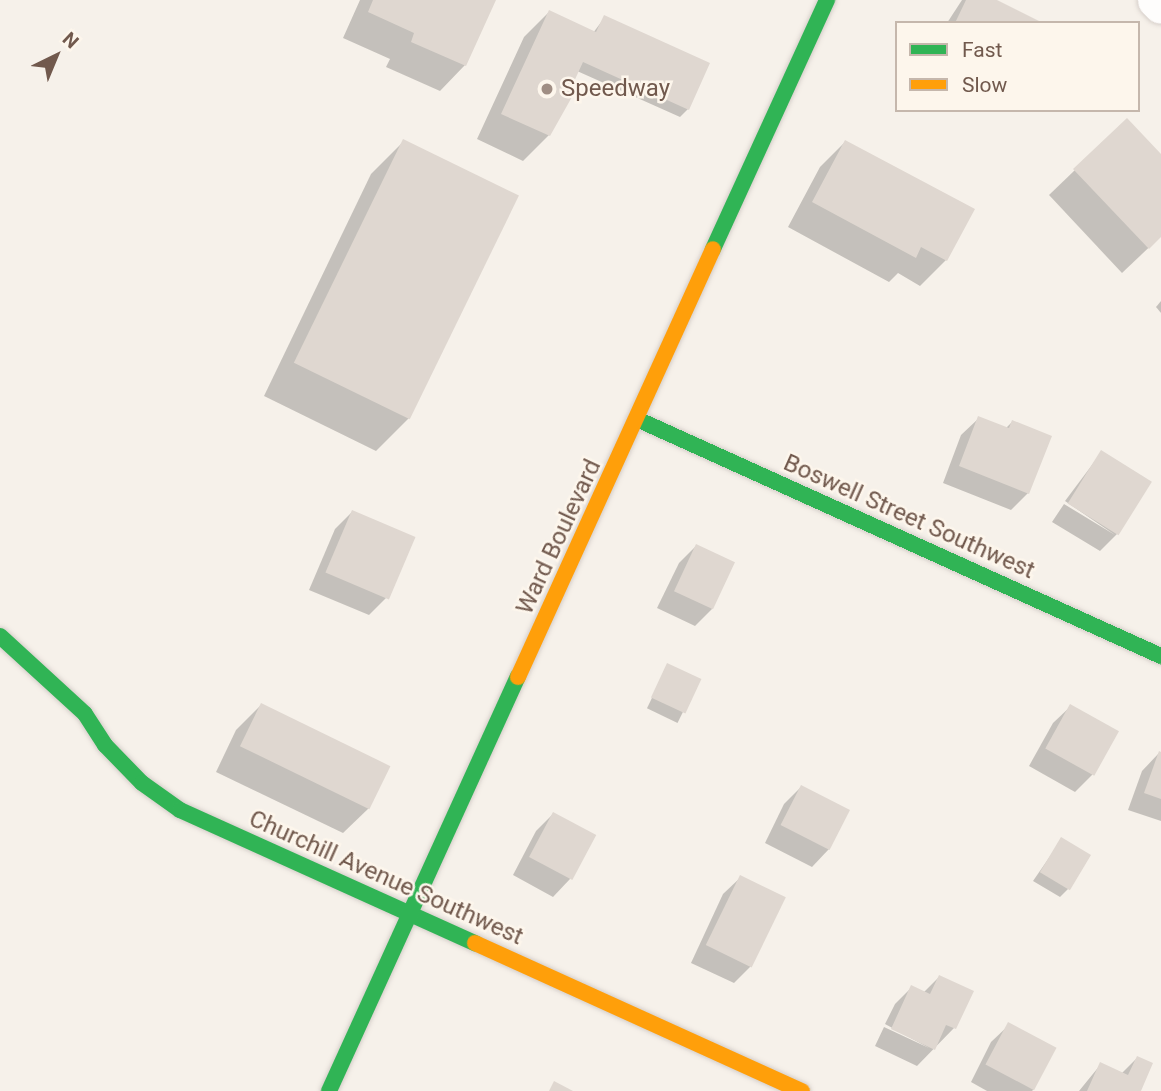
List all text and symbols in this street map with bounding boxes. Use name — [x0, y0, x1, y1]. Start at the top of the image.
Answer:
north arrow — [21, 21, 91, 91]
legend — [895, 21, 1140, 112]
text: N — [58, 27, 83, 53]
text: Fast — [962, 38, 1002, 62]
text: Slow — [962, 73, 1007, 97]
place label: Speedway — [561, 75, 670, 103]
marker: Speedway — [539, 81, 555, 97]
street label: Boswell Street Southwest — [779, 449, 1039, 585]
street label: Ward Boulevard — [511, 455, 607, 619]
street label: Churchill Avenue Southwest — [245, 804, 527, 952]

